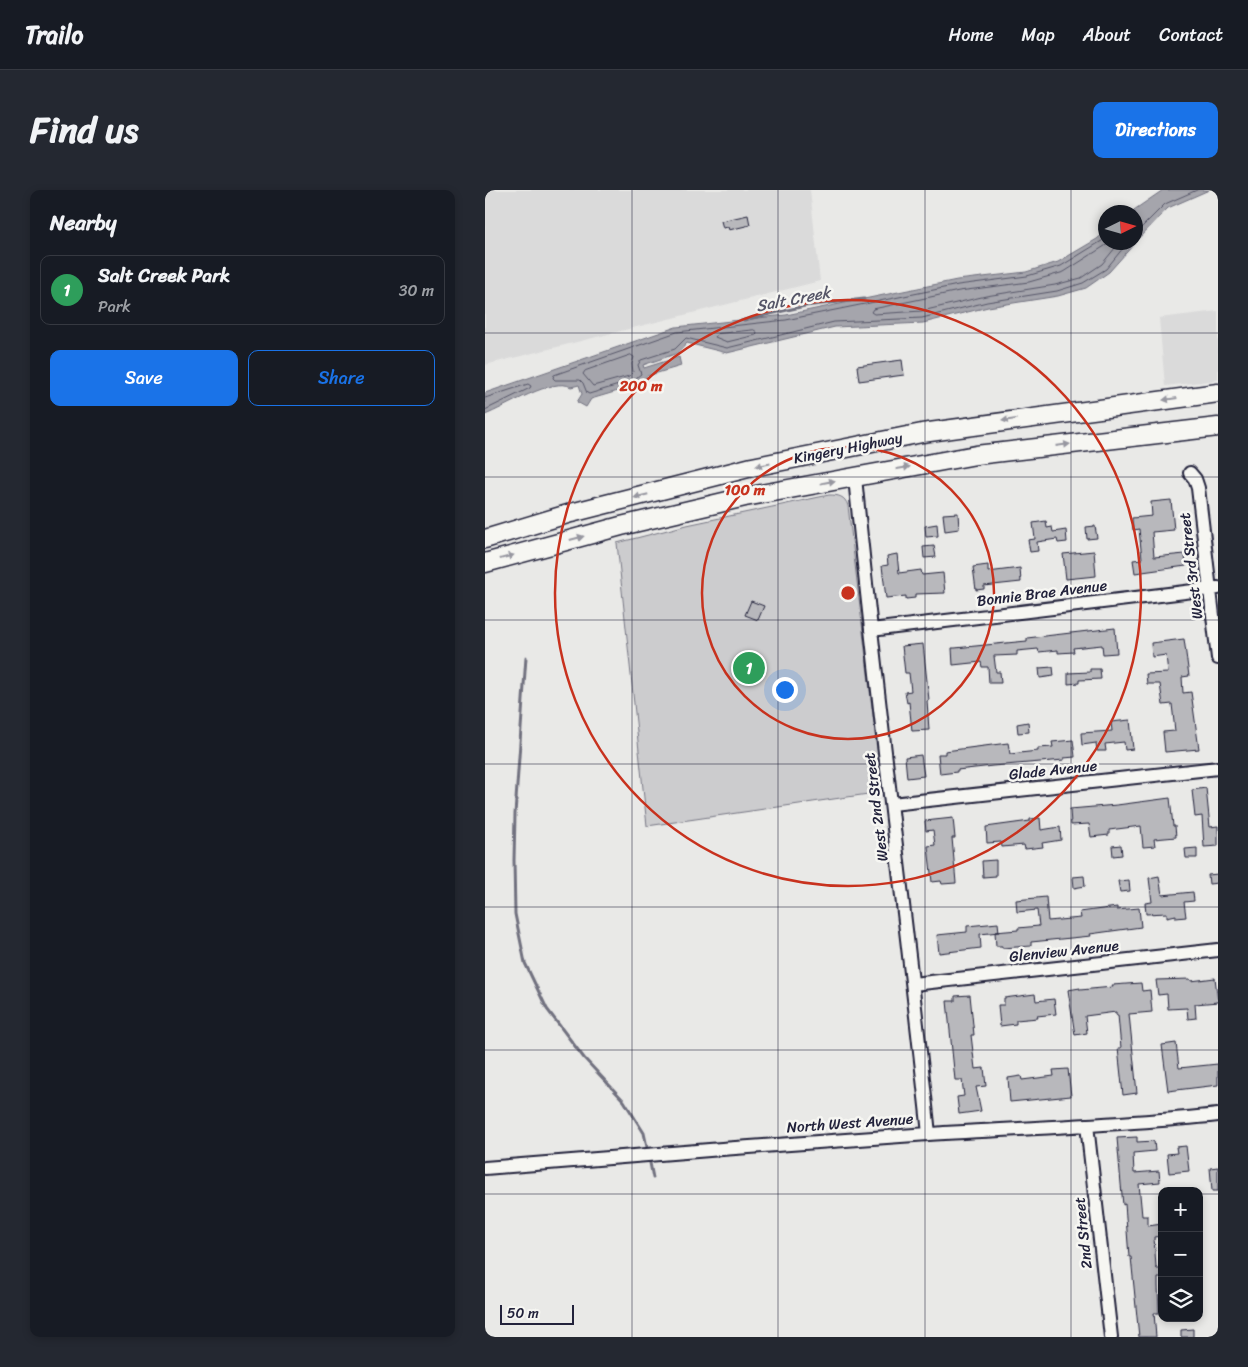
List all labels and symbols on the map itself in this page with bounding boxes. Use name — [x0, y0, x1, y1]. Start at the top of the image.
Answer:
north arrow — [1098, 205, 1143, 250]
water label: Salt Creek — [754, 277, 835, 320]
text: 200 m — [618, 373, 663, 399]
one-way arrow — [1161, 395, 1177, 403]
one-way arrow — [1000, 416, 1016, 424]
street label: Kingery Highway — [791, 425, 905, 471]
one-way arrow — [1056, 441, 1072, 449]
one-way arrow — [755, 461, 770, 469]
one-way arrow — [895, 464, 911, 472]
text: 100 m — [725, 477, 766, 503]
one-way arrow — [820, 477, 836, 485]
one-way arrow — [633, 492, 648, 500]
street label: West 3rd Street — [1172, 511, 1210, 621]
one-way arrow — [569, 533, 584, 541]
one-way arrow — [500, 552, 515, 560]
street label: Bonnie Brae Avenue — [975, 572, 1109, 614]
centre of rings — [839, 584, 857, 602]
pin: 1 — [733, 649, 765, 687]
your location — [772, 677, 798, 703]
street label: West 2nd Street — [856, 751, 896, 863]
street label: Glade Avenue — [1008, 752, 1099, 788]
street label: Glenview Avenue — [1008, 932, 1120, 970]
street label: North West Avenue — [786, 1106, 915, 1140]
street label: 2nd Street — [1066, 1195, 1100, 1270]
scale bar — [500, 1302, 574, 1325]

